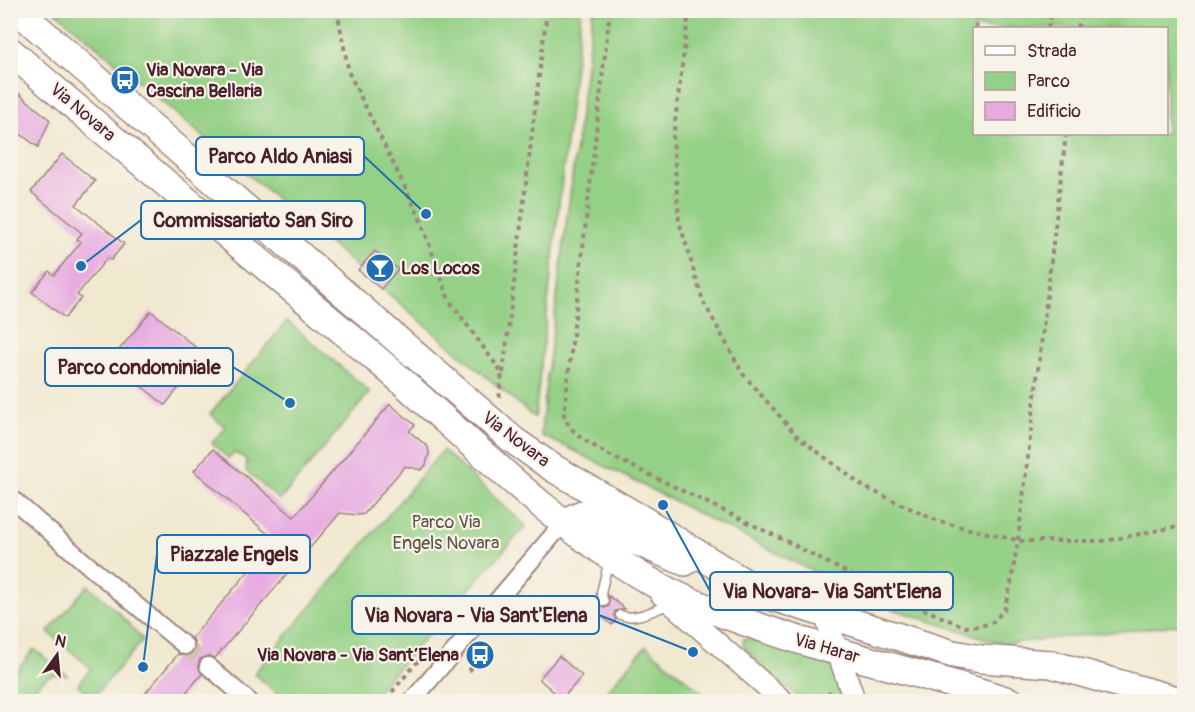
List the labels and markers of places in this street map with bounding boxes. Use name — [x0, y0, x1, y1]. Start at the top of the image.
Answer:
place label: Via Novara - Via Cascina Bellaria — [146, 59, 264, 103]
bus stop icon: Via Novara - Via Cascina Bellaria — [109, 64, 141, 96]
callout: Parco Aldo Aniasi — [196, 137, 364, 175]
callout: Commissariato San Siro — [141, 201, 365, 239]
bar icon: Los Locos — [364, 252, 396, 284]
place label: Los Locos — [401, 257, 480, 280]
callout: Parco condominiale — [45, 348, 233, 386]
callout: Piazzale Engels — [157, 535, 310, 573]
callout: Via Novara- Via Sant'Elena — [710, 572, 953, 610]
callout: Via Novara - Via Sant'Elena — [352, 596, 599, 634]
bus stop icon: Via Novara - Via Sant‘Elena — [464, 639, 496, 671]
place label: Via Novara - Via Sant‘Elena — [257, 644, 460, 667]

